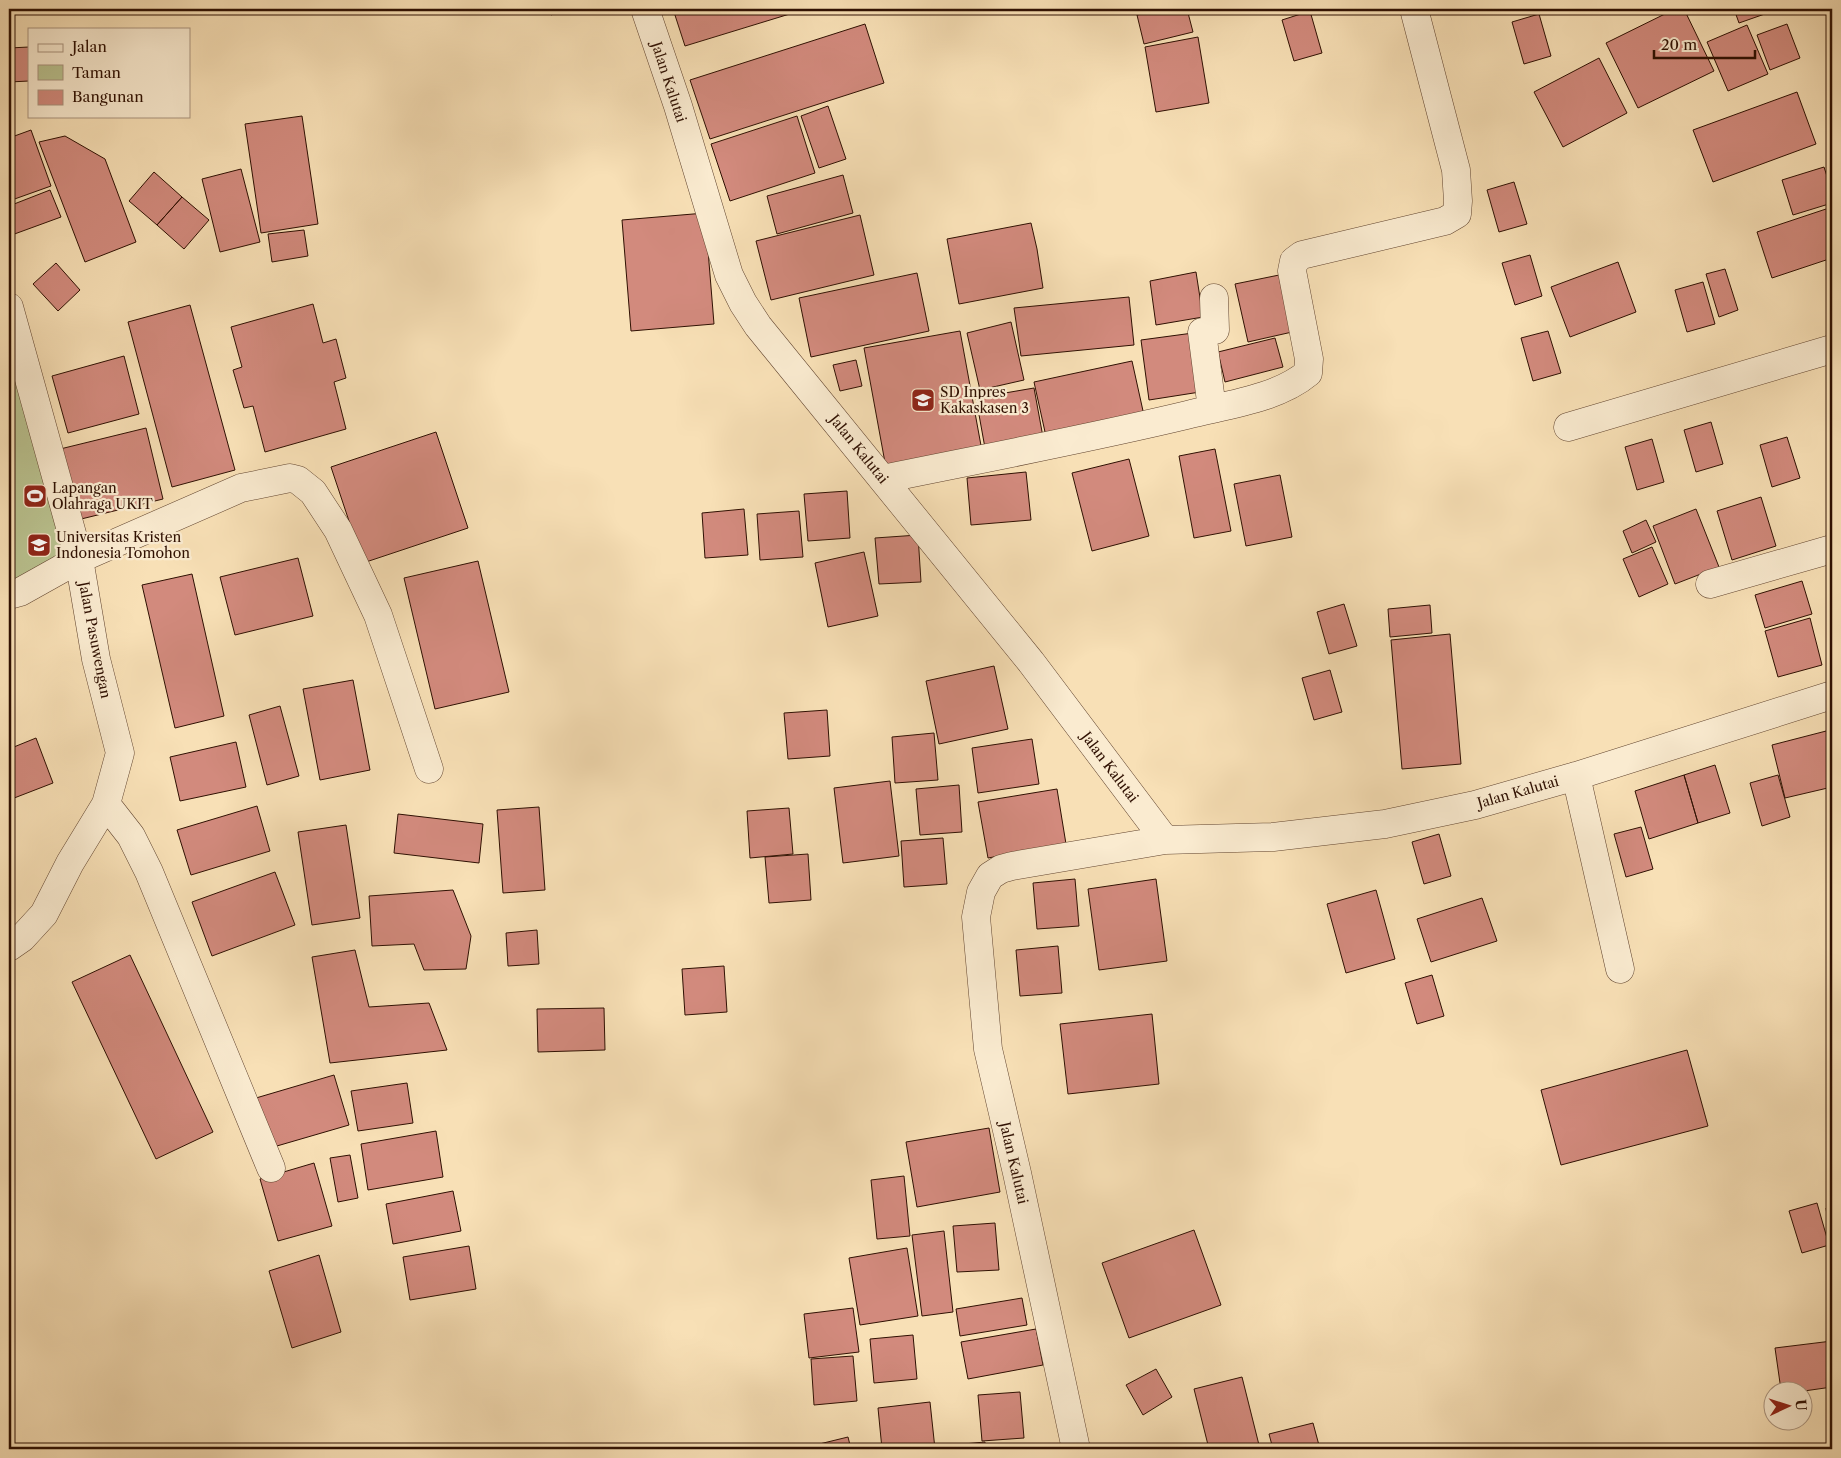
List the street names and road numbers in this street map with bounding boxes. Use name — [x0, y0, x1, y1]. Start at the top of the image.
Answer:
street label: Jalan Kalutai — [647, 37, 691, 125]
street label: Jalan Kalutai — [824, 409, 892, 487]
street label: Jalan Pasuwengan — [74, 578, 115, 700]
street label: Jalan Kalutai — [1076, 726, 1142, 806]
street label: Jalan Kalutai — [1473, 772, 1561, 813]
street label: Jalan Kalutai — [995, 1118, 1032, 1206]

